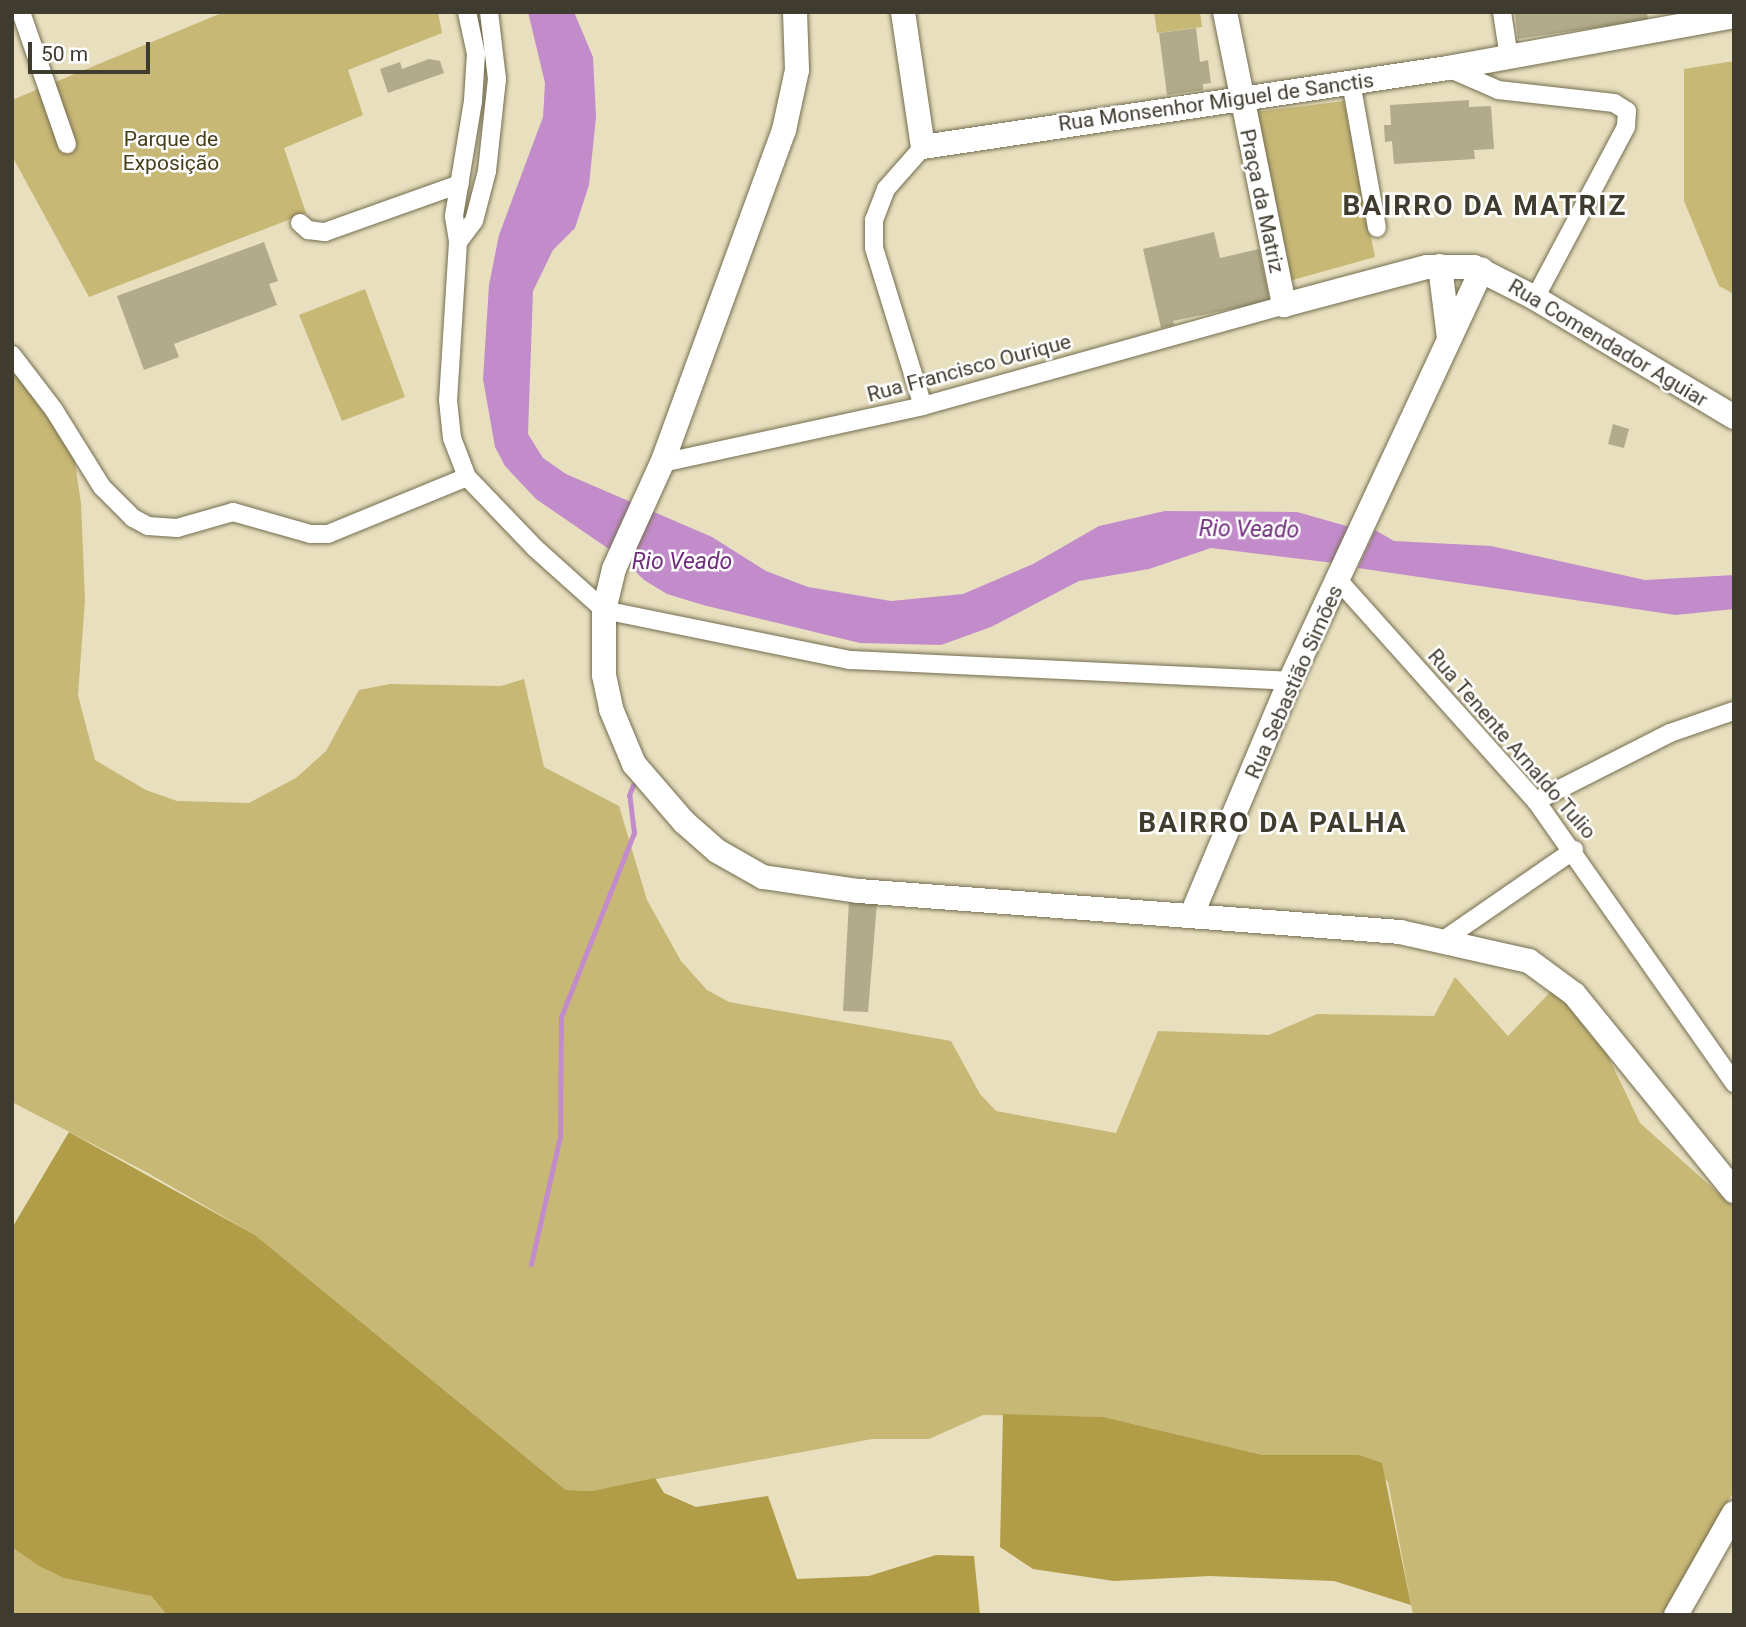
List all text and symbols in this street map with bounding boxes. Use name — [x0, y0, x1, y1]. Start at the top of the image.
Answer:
scale bar — [32, 28, 154, 72]
text: 50 m — [41, 42, 88, 66]
street label: Rua Monsenhor Miguel de Sanctis — [1057, 67, 1375, 137]
park label: Parque de Exposição — [123, 126, 219, 176]
street label: Praça da Matriz — [1234, 127, 1290, 275]
district label: BAIRRO DA MATRIZ — [1344, 189, 1626, 223]
street label: Rua Comendador Aguiar — [1504, 273, 1712, 413]
street label: Rua Francisco Ourique — [864, 329, 1074, 407]
water label: Rio Veado — [1199, 515, 1299, 545]
water label: Rio Veado — [632, 548, 732, 576]
street label: Rua Sebastião Simões — [1240, 581, 1348, 783]
street label: Rua Tenente Arnaldo Tulio — [1422, 643, 1602, 845]
district label: BAIRRO DA PALHA — [1140, 806, 1406, 840]

